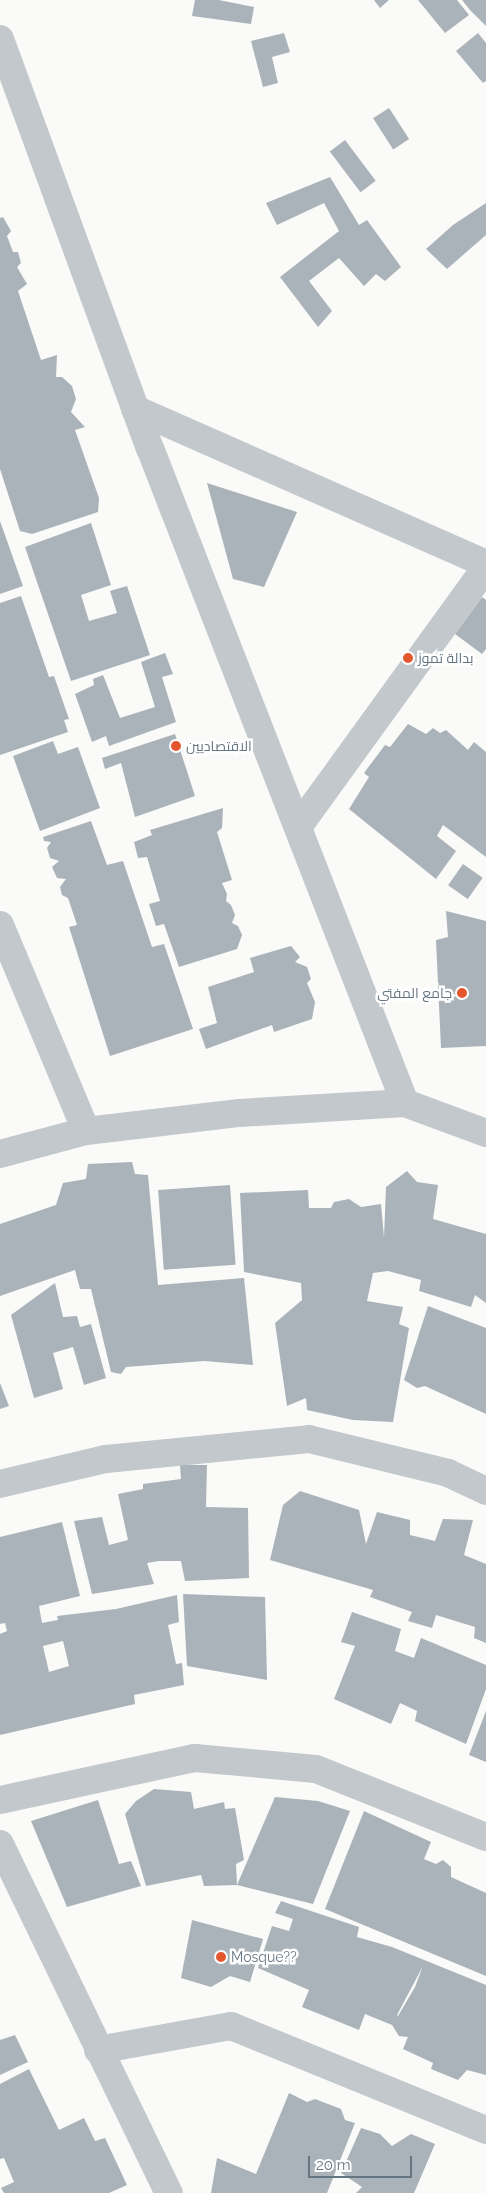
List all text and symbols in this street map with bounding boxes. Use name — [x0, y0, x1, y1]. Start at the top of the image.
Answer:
place label: بدالة تموز — [418, 650, 473, 666]
marker: بدالة تموز — [402, 652, 414, 664]
place label: الاقتصاديين — [186, 738, 252, 754]
marker: الاقتصاديين — [170, 740, 182, 752]
place label: جامع المفتي — [377, 985, 452, 1001]
marker: جامع المفتي — [456, 987, 468, 999]
place label: Mosque?? — [231, 1949, 297, 1965]
marker: Mosque?? — [215, 1951, 227, 1963]
scale bar — [311, 2146, 415, 2178]
text: 20 m — [316, 2156, 351, 2174]

